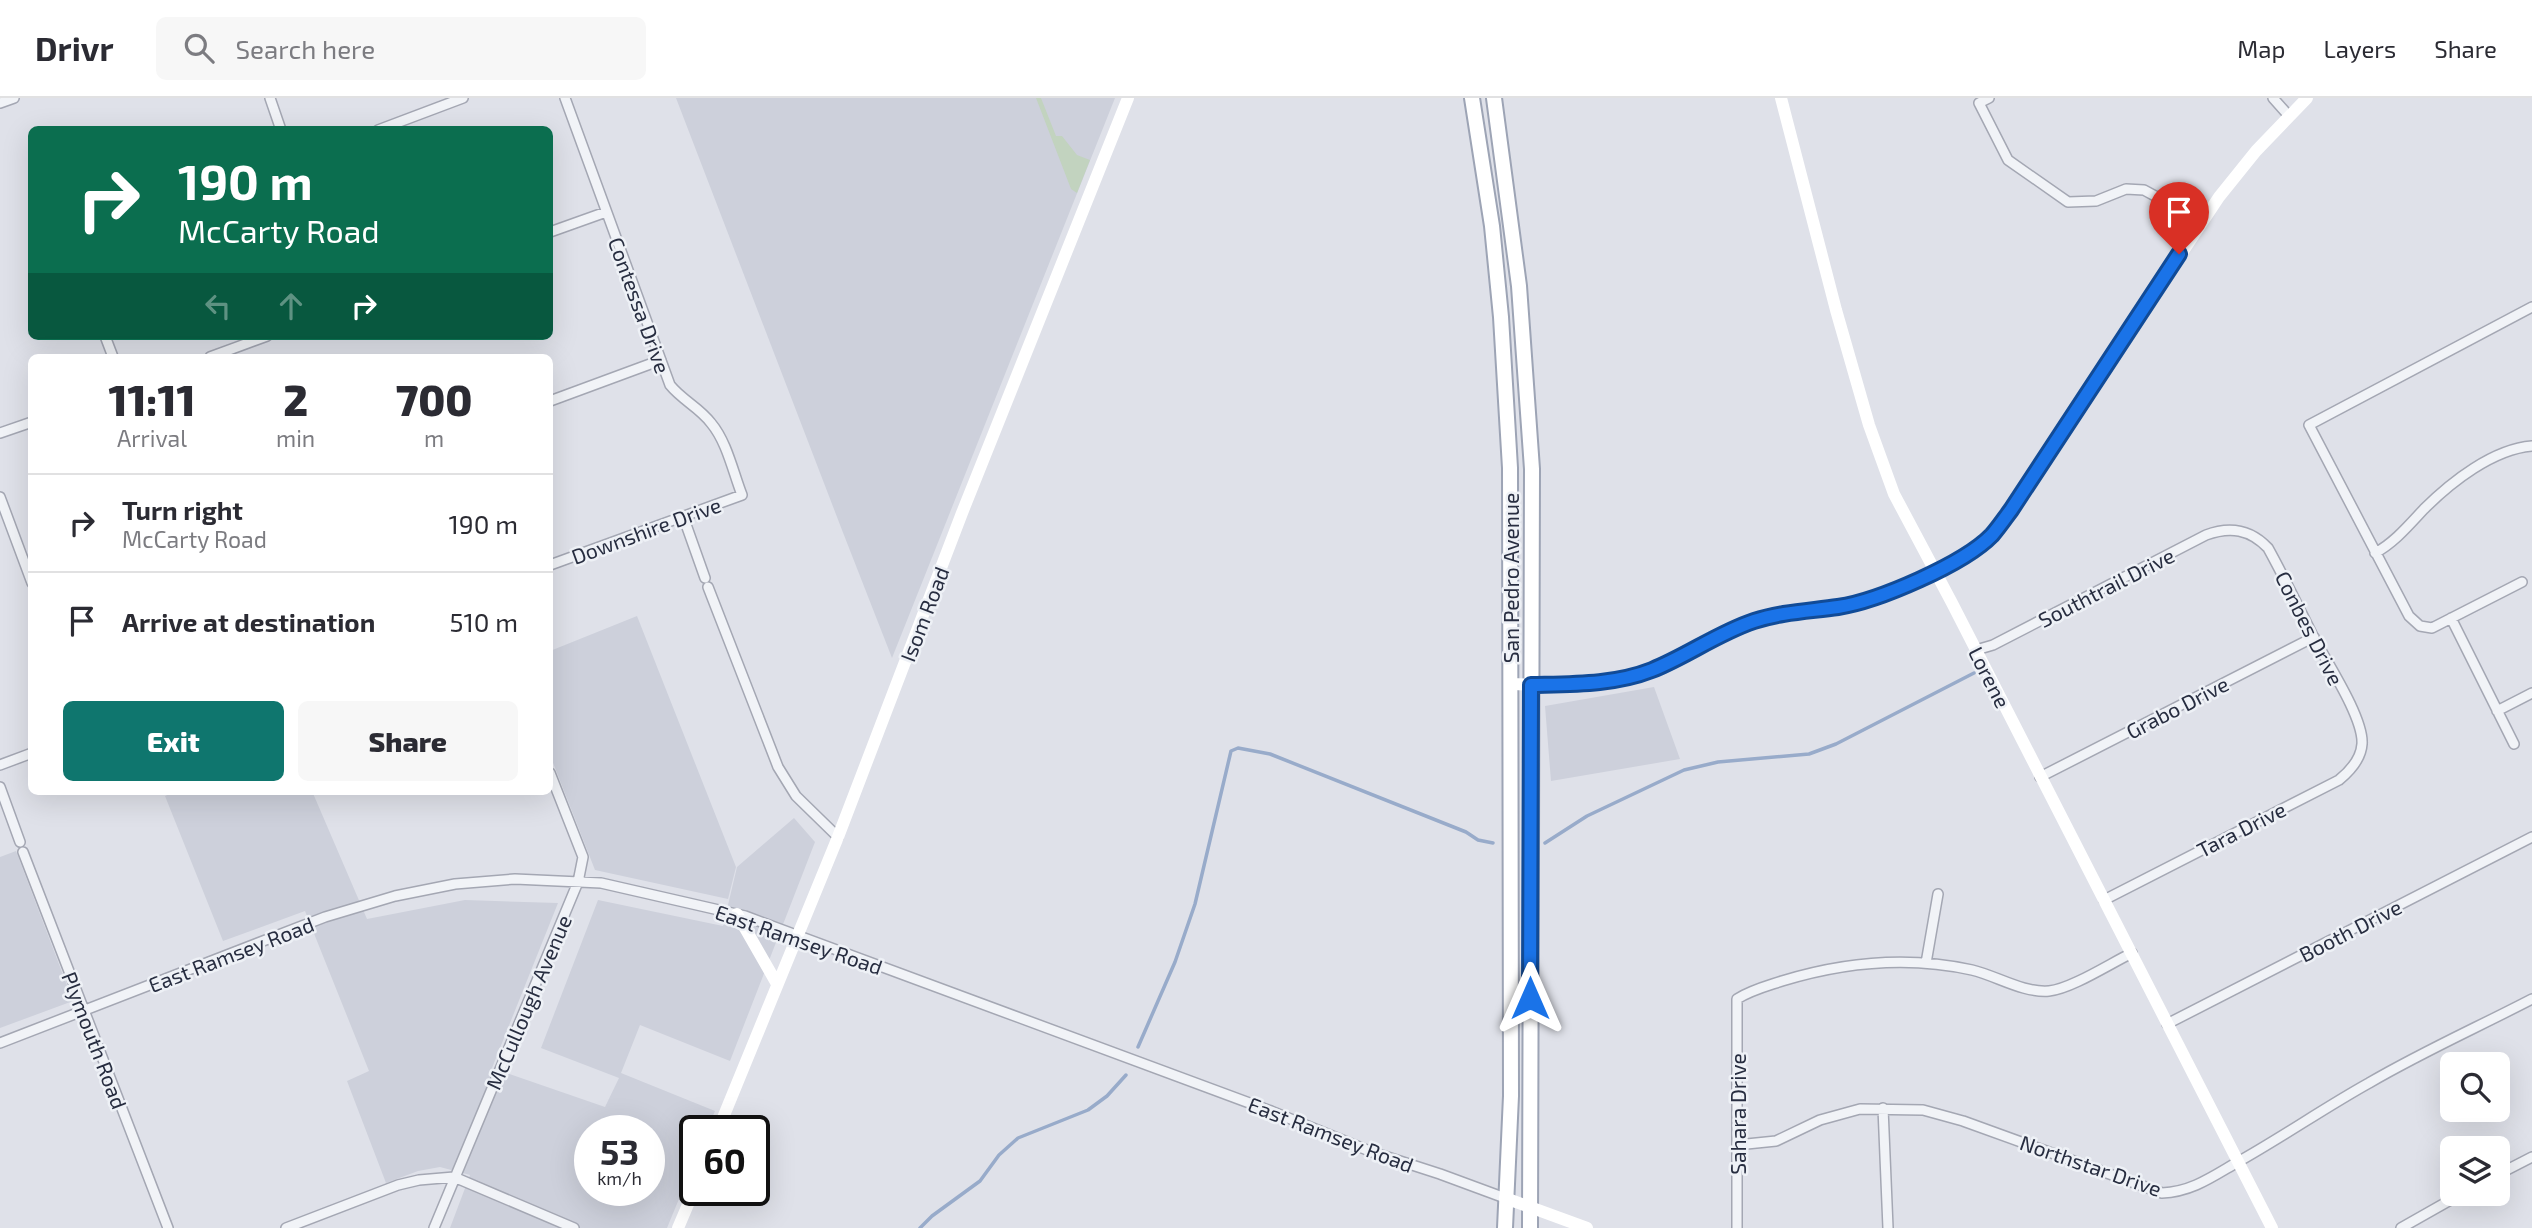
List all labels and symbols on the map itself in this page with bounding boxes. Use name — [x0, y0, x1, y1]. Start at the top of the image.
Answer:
pin — [2149, 182, 2209, 254]
street label: Contessa Drive — [604, 234, 676, 376]
street label: Downshire Drive — [568, 491, 724, 569]
street label: San Pedro Avenue — [1498, 493, 1523, 663]
street label: Southtrail Drive — [2034, 542, 2178, 632]
street label: Isom Road — [894, 563, 954, 665]
street label: Conbes Drive — [2271, 567, 2349, 689]
street label: Lorene — [1964, 642, 2016, 712]
street label: Grabo Drive — [2122, 671, 2232, 743]
street label: Tara Drive — [2192, 796, 2290, 862]
street label: Booth Drive — [2295, 894, 2405, 966]
street label: East Ramsey Road — [712, 899, 886, 979]
street label: East Ramsey Road — [145, 911, 317, 997]
street label: McCullough Avenue — [480, 911, 576, 1093]
position arrow — [1493, 961, 1567, 1035]
street label: Plymouth Road — [57, 968, 133, 1112]
street label: Sahara Drive — [1725, 1053, 1750, 1175]
street label: East Ramsey Road — [1245, 1091, 1417, 1177]
speed limit sign: 60 — [679, 1115, 770, 1206]
street label: Northstar Drive — [2017, 1129, 2165, 1201]

